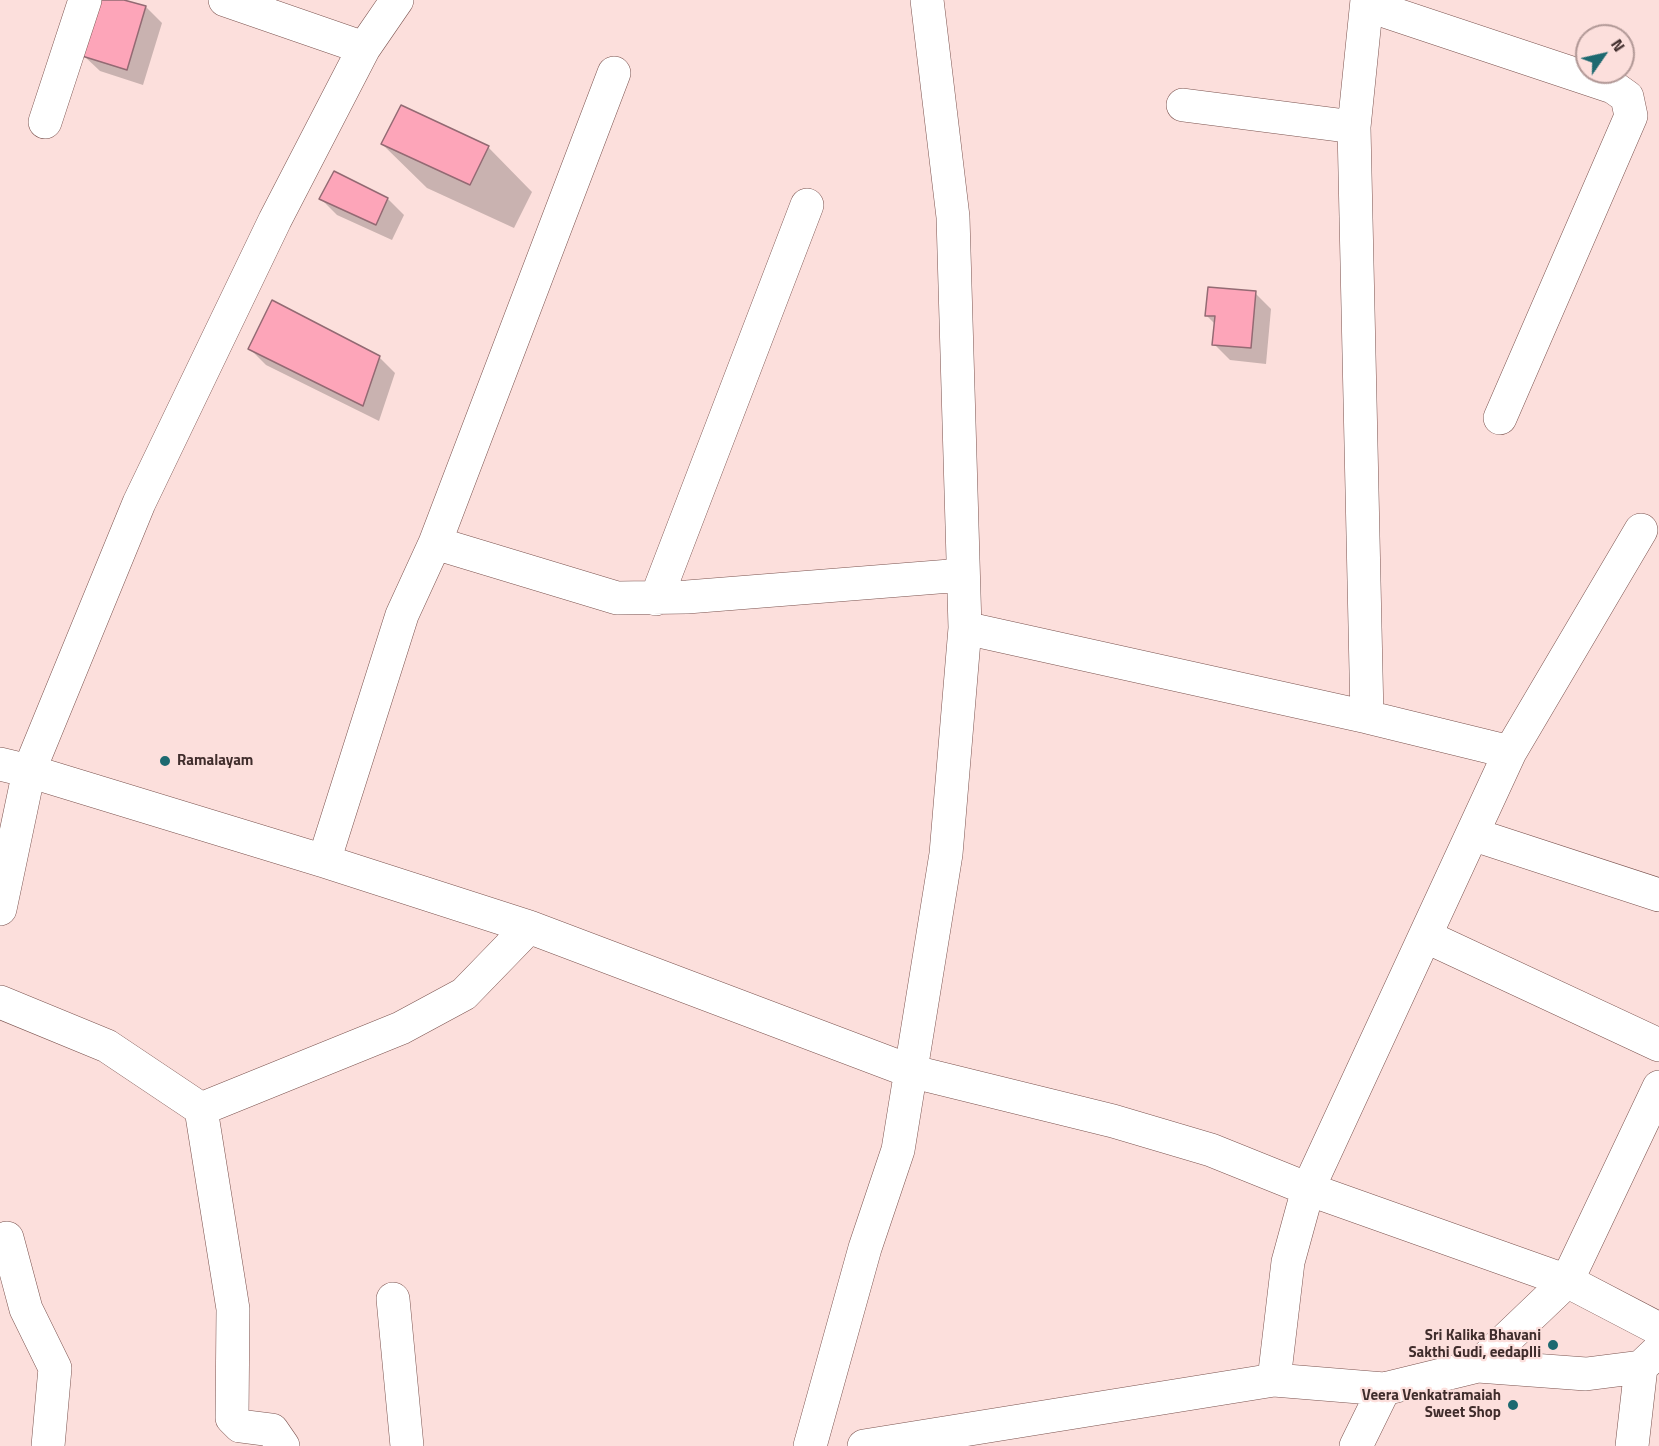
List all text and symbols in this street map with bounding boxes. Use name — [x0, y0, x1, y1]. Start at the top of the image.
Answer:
north arrow — [1575, 24, 1635, 84]
text: N — [1605, 34, 1631, 56]
place label: Ramalayam — [177, 752, 253, 770]
marker: Ramalayam — [158, 754, 172, 768]
place label: Sri Kalika Bhavani Sakthi Gudi, eedaplli — [1408, 1327, 1541, 1362]
marker: Sri Kalika Bhavani Sakthi Gudi, eedaplli — [1546, 1338, 1560, 1352]
place label: Veera Venkatramaiah Sweet Shop — [1362, 1387, 1501, 1422]
marker: Veera Venkatramaiah Sweet Shop — [1506, 1398, 1520, 1412]

